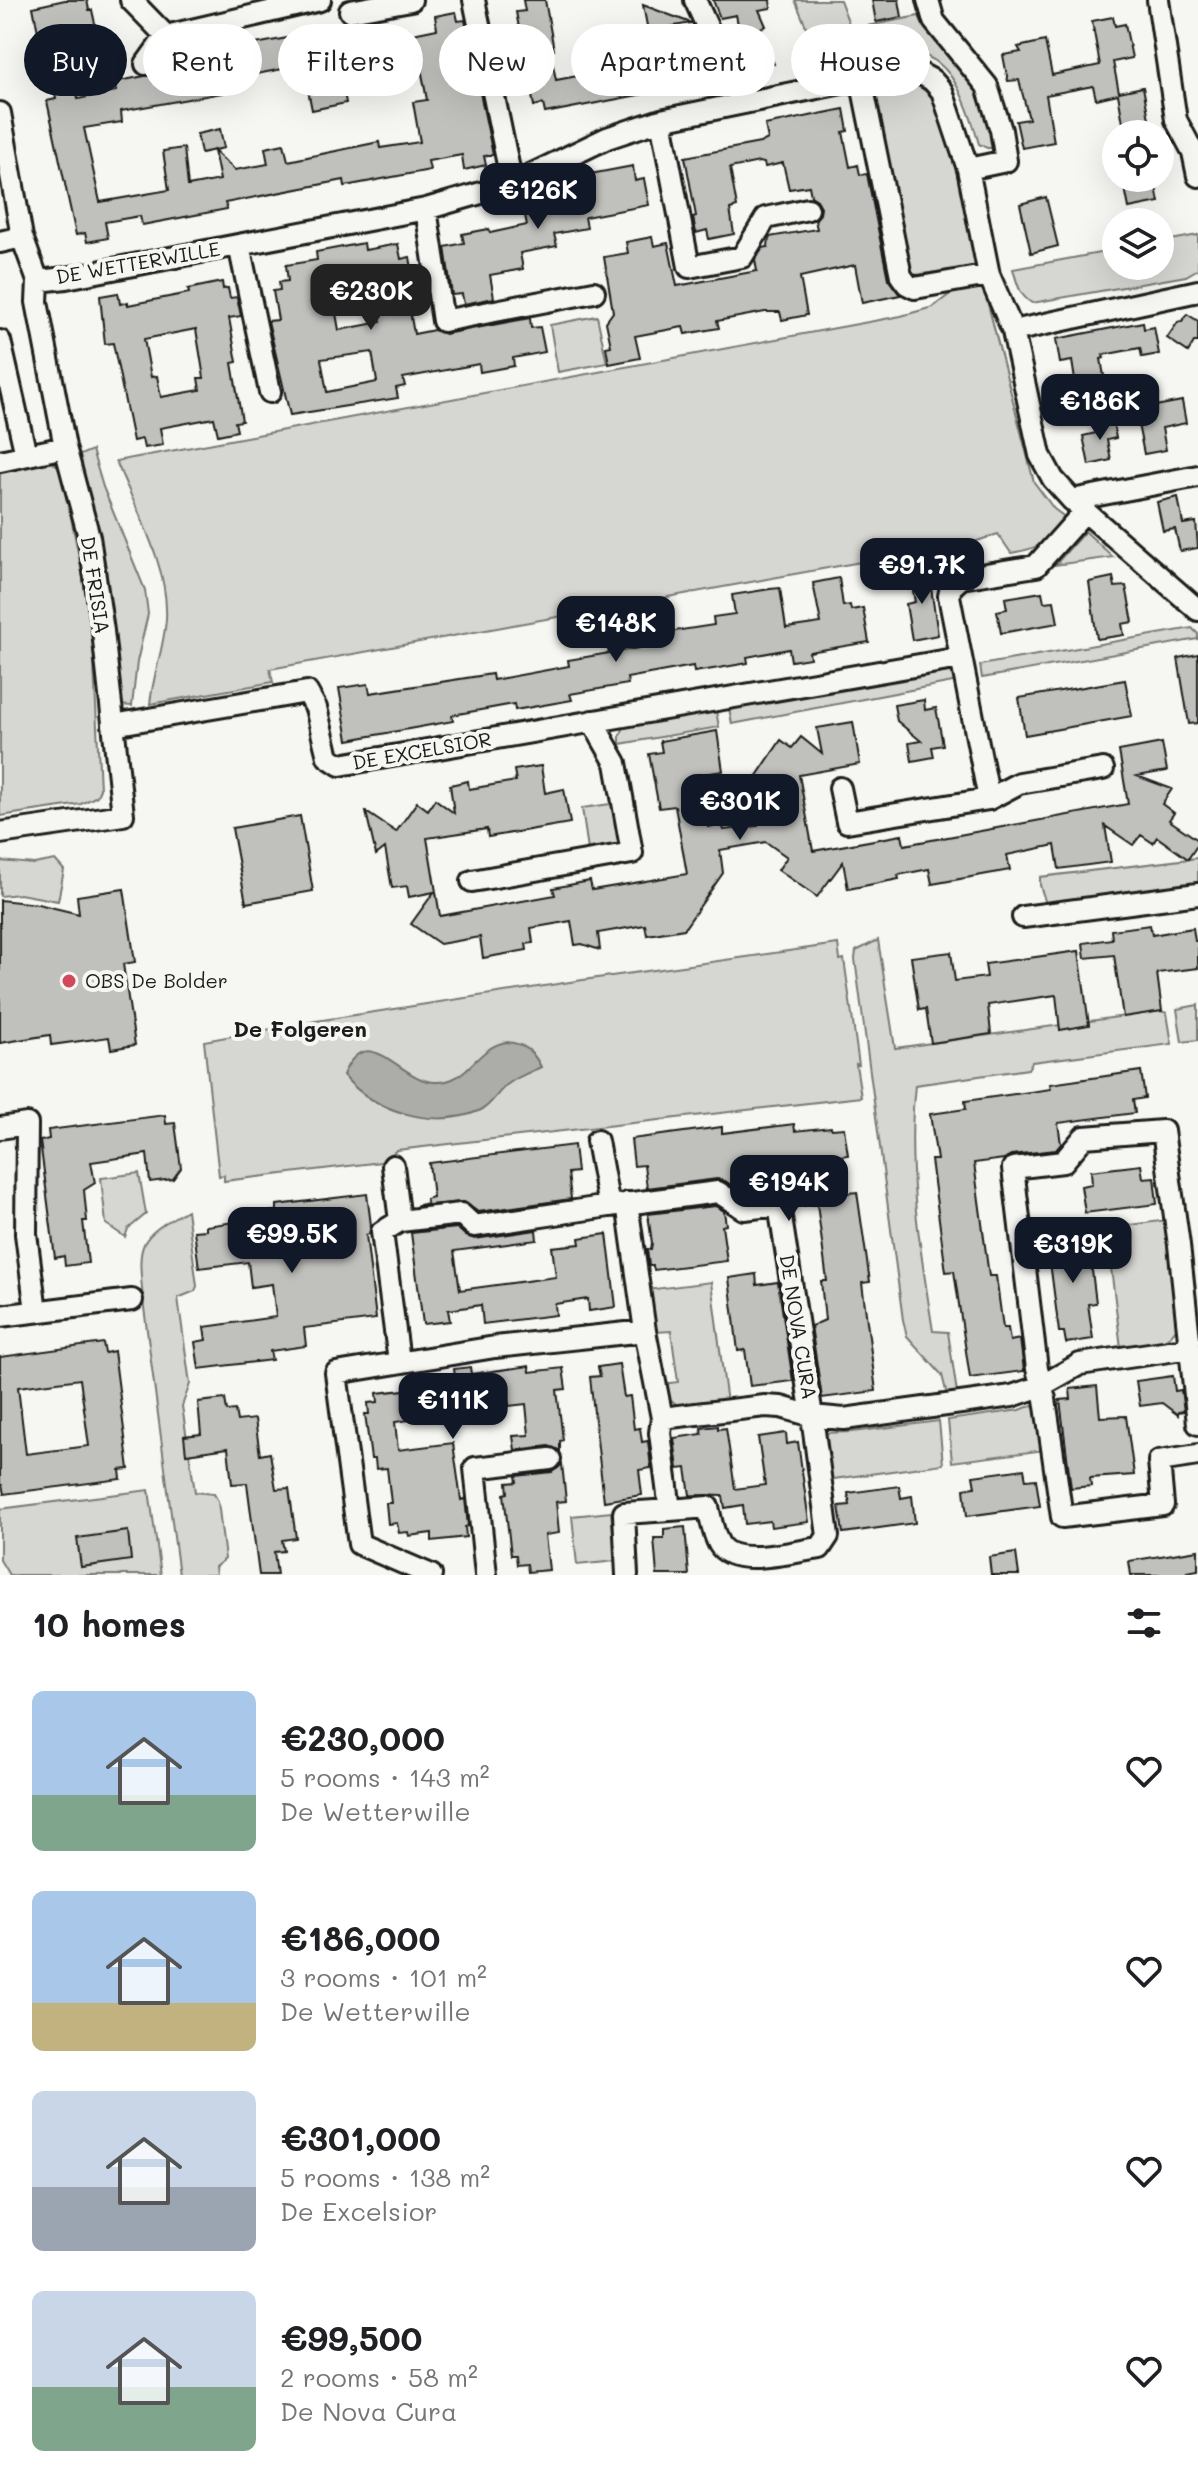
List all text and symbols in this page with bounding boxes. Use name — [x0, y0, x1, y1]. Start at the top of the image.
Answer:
chip: Buy — [24, 24, 127, 96]
chip: Rent — [143, 24, 262, 96]
chip: Filters — [278, 24, 423, 96]
chip: New — [439, 24, 555, 96]
chip: Apartment — [571, 24, 775, 96]
chip: House — [791, 24, 930, 96]
map controls — [1102, 120, 1174, 280]
button: locate — [1102, 120, 1174, 192]
pin: €126K — [482, 163, 594, 231]
text: €126K — [498, 172, 578, 206]
button: layers — [1102, 208, 1174, 280]
street label: DE WETTERWILLE — [54, 235, 222, 289]
pin: €230K — [315, 264, 427, 332]
text: €230K — [328, 273, 414, 307]
pin: €186K — [1044, 374, 1156, 442]
text: €186K — [1059, 383, 1141, 417]
street label: DE FRISIA — [75, 534, 117, 635]
pin: €91.7K — [857, 538, 987, 606]
text: €91.7K — [878, 547, 966, 581]
pin: €148K — [560, 596, 672, 664]
text: €148K — [575, 605, 657, 639]
street label: DE EXCELSIOR — [350, 725, 493, 775]
pin: €301K — [684, 774, 796, 842]
text: €301K — [699, 783, 781, 817]
place label: OBS De Bolder — [85, 967, 228, 993]
marker: OBS De Bolder — [60, 972, 78, 990]
district label: De Folgeren — [233, 1014, 367, 1043]
pin: €194K — [733, 1155, 845, 1223]
text: €194K — [748, 1164, 830, 1198]
pin: €99.5K — [227, 1207, 357, 1275]
text: €99.5K — [246, 1216, 338, 1250]
pin: €319K — [1017, 1217, 1129, 1285]
text: €319K — [1033, 1226, 1113, 1260]
street label: DE NOVA CURA — [775, 1252, 823, 1401]
pin: €111K — [397, 1373, 509, 1441]
text: €111K — [417, 1382, 489, 1416]
text: 10 homes — [32, 1601, 186, 1646]
icon: filters — [1122, 1601, 1166, 1645]
text: €230,000 — [280, 1715, 445, 1760]
icon: home — [96, 1723, 192, 1819]
icon: heart — [1122, 1749, 1166, 1793]
text: 5 rooms · 143 m² — [280, 1760, 490, 1794]
text: De Wetterwille — [280, 1794, 471, 1828]
text: €186,000 — [280, 1915, 440, 1960]
icon: home — [96, 1923, 192, 2019]
icon: heart — [1122, 1949, 1166, 1993]
text: 3 rooms · 101 m² — [280, 1960, 487, 1994]
text: De Wetterwille — [280, 1994, 471, 2028]
text: €301,000 — [280, 2115, 441, 2160]
icon: home — [96, 2123, 192, 2219]
icon: heart — [1122, 2149, 1166, 2193]
text: 5 rooms · 138 m² — [280, 2160, 490, 2194]
text: De Excelsior — [280, 2194, 437, 2228]
text: €99,500 — [280, 2315, 422, 2360]
icon: home — [96, 2323, 192, 2419]
icon: heart — [1122, 2349, 1166, 2393]
text: 2 rooms · 58 m² — [280, 2360, 478, 2394]
text: De Nova Cura — [280, 2394, 457, 2428]

